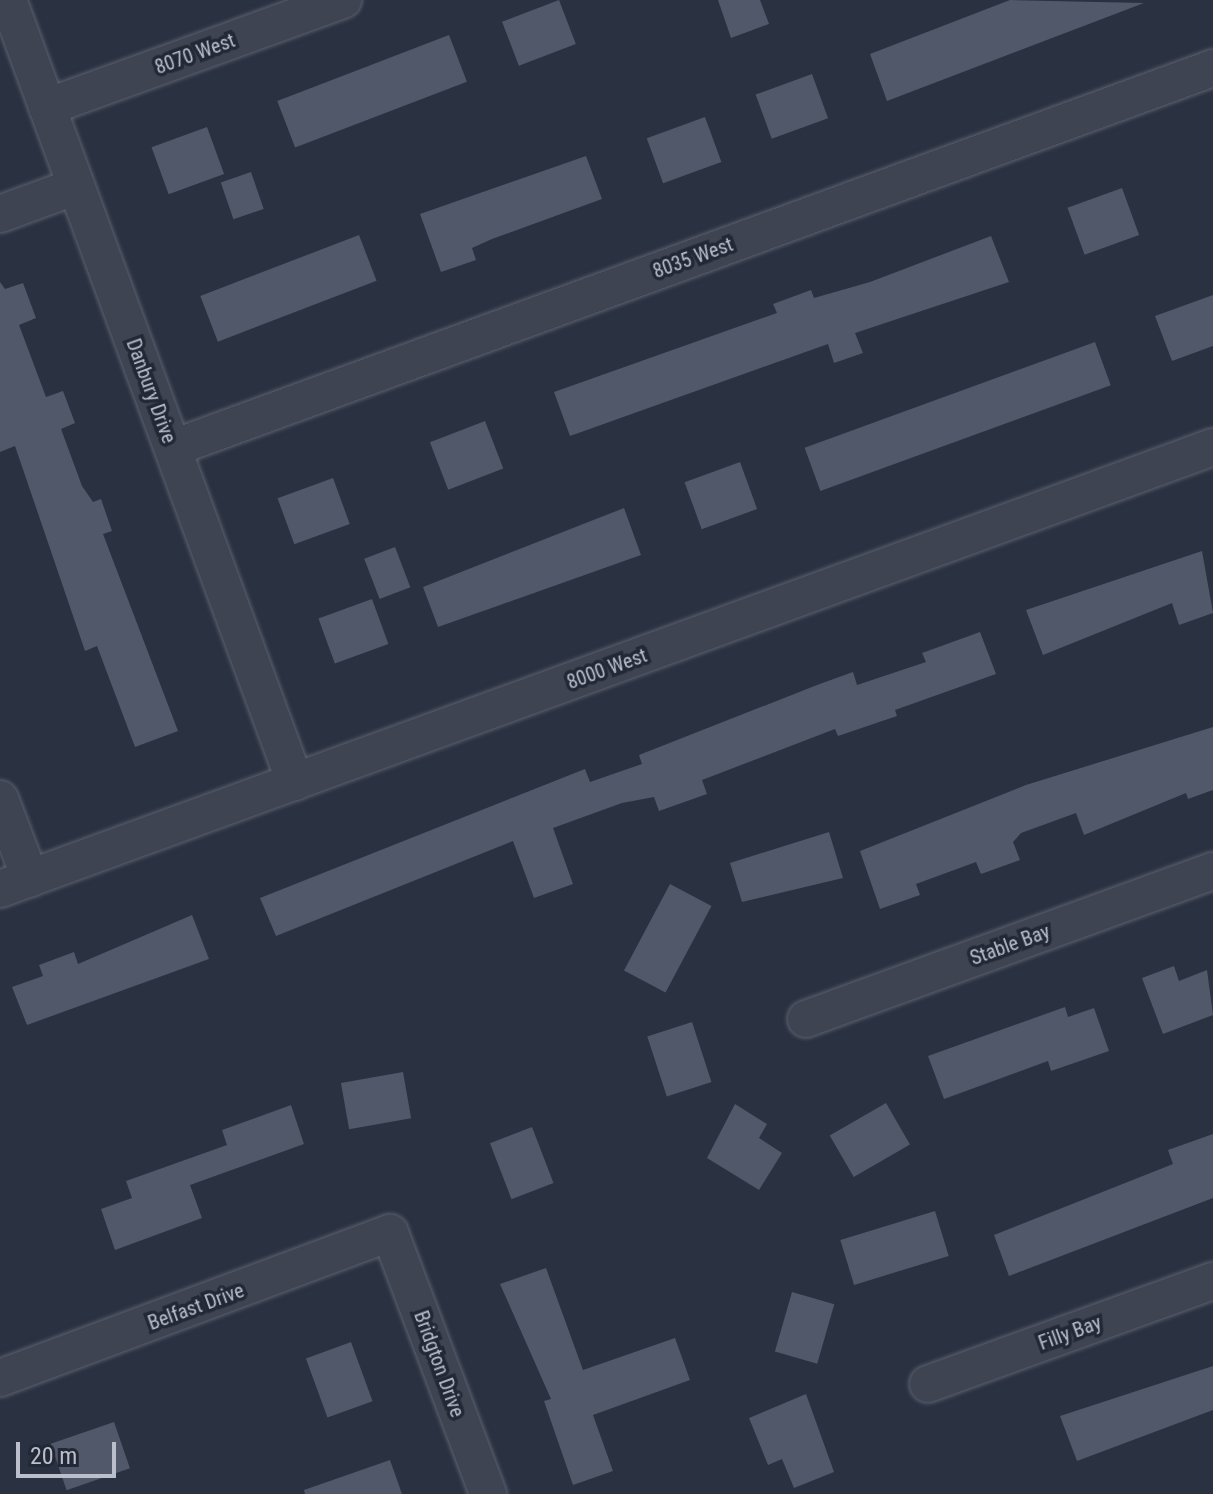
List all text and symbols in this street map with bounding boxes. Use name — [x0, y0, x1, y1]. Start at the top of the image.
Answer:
street label: 8070 West — [152, 28, 238, 80]
street label: 8035 West — [650, 232, 736, 284]
street label: Danbury Drive — [121, 336, 181, 446]
street label: 8000 West — [564, 643, 650, 695]
street label: Stable Bay — [967, 920, 1053, 970]
street label: Belfast Drive — [145, 1279, 247, 1335]
street label: Bridgton Drive — [409, 1308, 469, 1420]
street label: Filly Bay — [1035, 1311, 1105, 1355]
scale bar — [20, 1426, 120, 1476]
text: 20 m — [30, 1442, 77, 1470]

